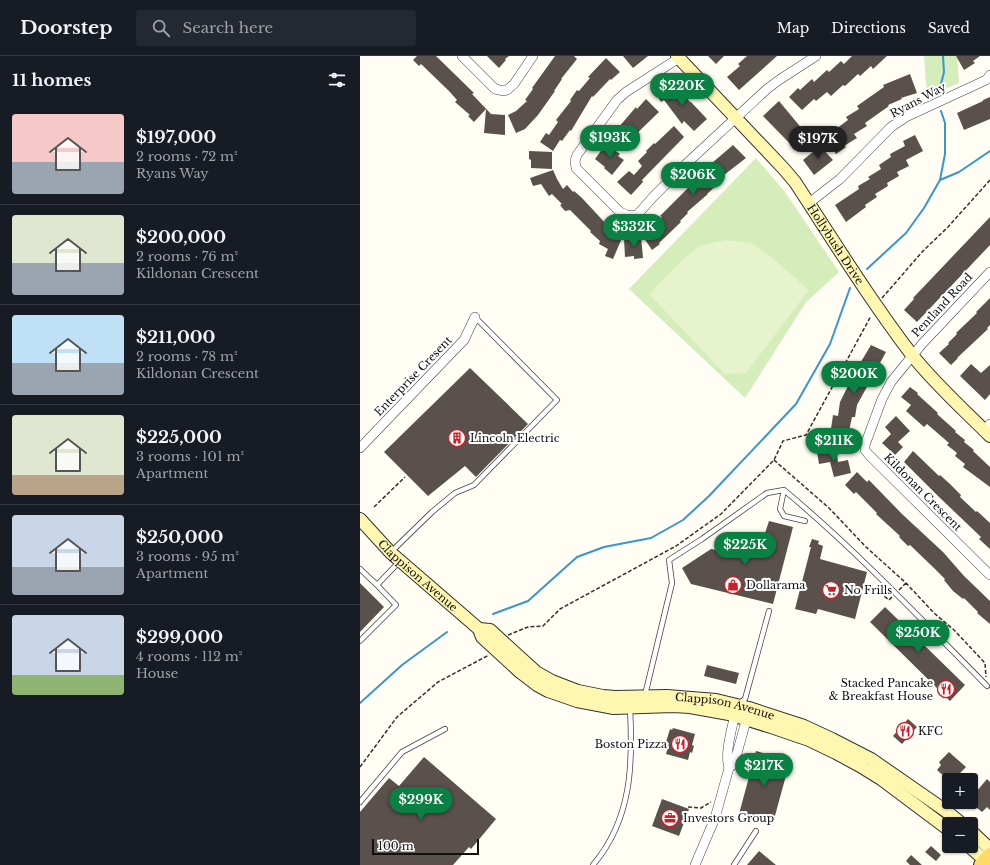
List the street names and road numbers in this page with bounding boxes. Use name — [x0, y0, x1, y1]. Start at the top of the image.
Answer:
street label: Ryans Way — [888, 79, 948, 121]
street label: Hollybush Drive — [804, 201, 867, 287]
street label: Pentland Road — [909, 270, 976, 340]
street label: Enterprise Cresent — [371, 333, 455, 419]
street label: Kildonan Crescent — [881, 450, 965, 534]
street label: Clappison Avenue — [375, 537, 461, 614]
street label: Clappison Avenue — [674, 690, 776, 723]

